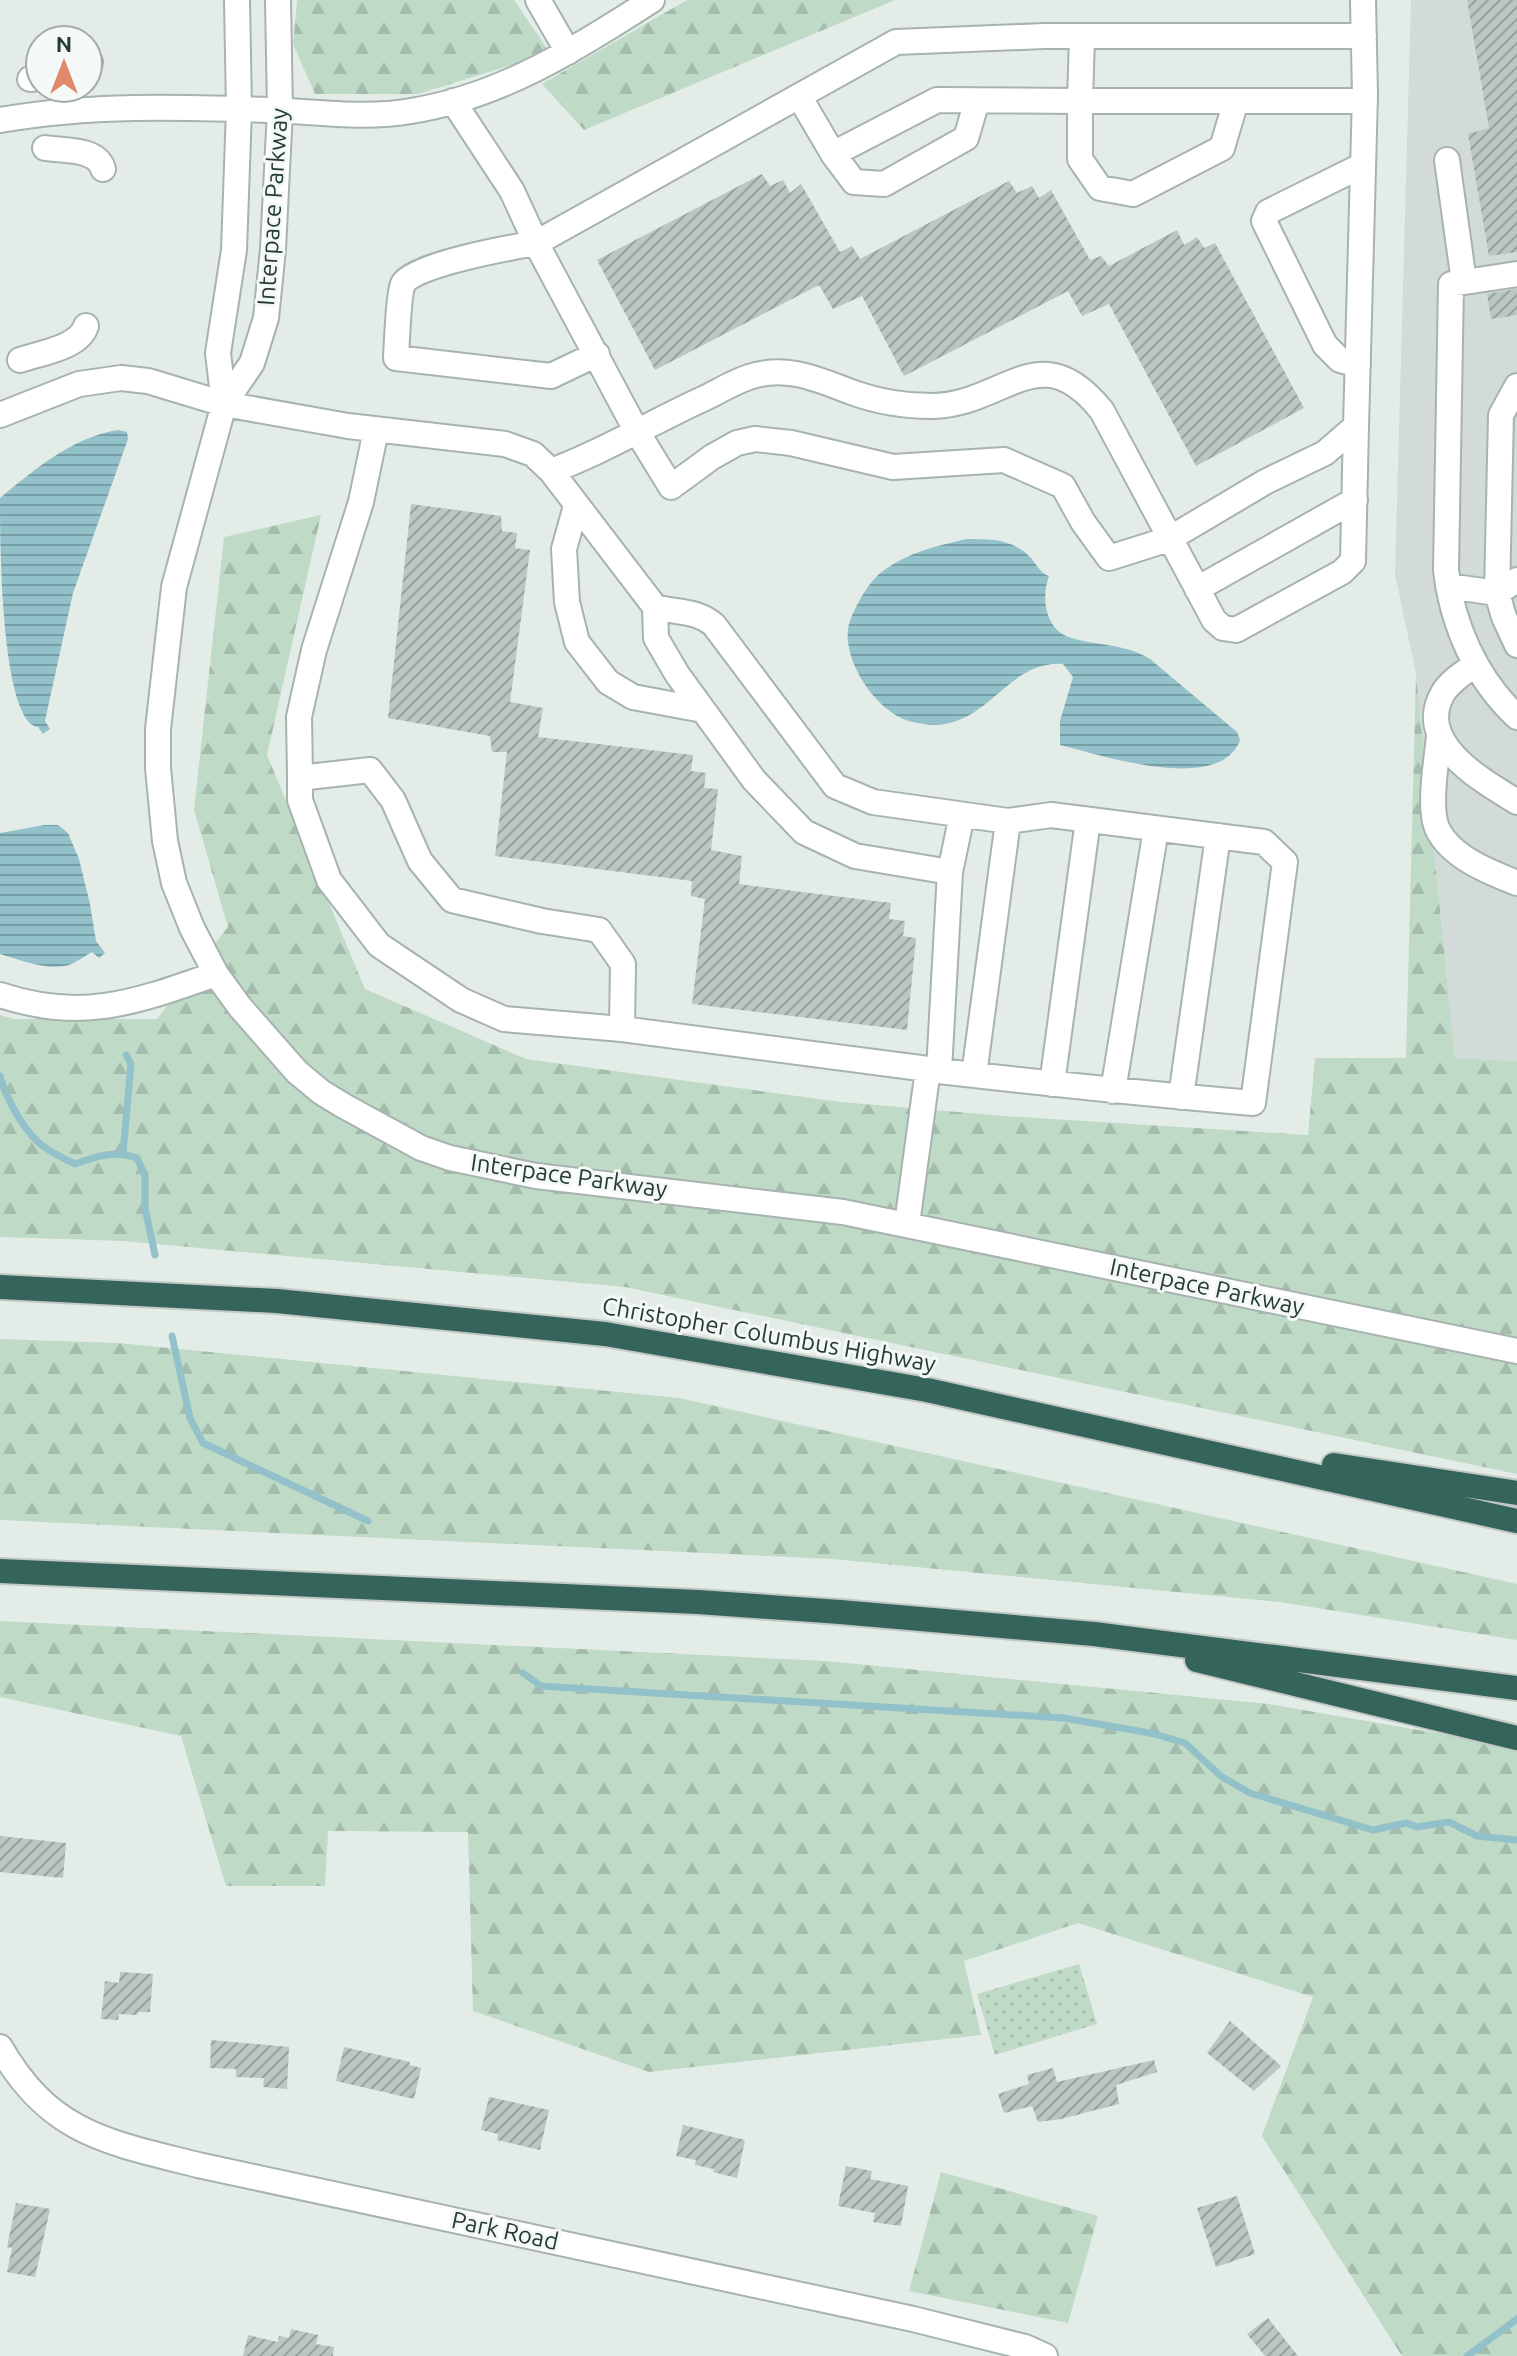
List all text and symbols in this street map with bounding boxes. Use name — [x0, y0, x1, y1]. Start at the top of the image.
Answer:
north arrow — [24, 24, 104, 104]
text: N — [56, 31, 72, 56]
street label: Interpace Parkway — [252, 107, 293, 307]
street label: Interpace Parkway — [469, 1148, 669, 1203]
street label: Interpace Parkway — [1107, 1253, 1307, 1320]
street label: Christopher Columbus Highway — [600, 1292, 938, 1377]
street label: Park Road — [449, 2206, 561, 2255]

